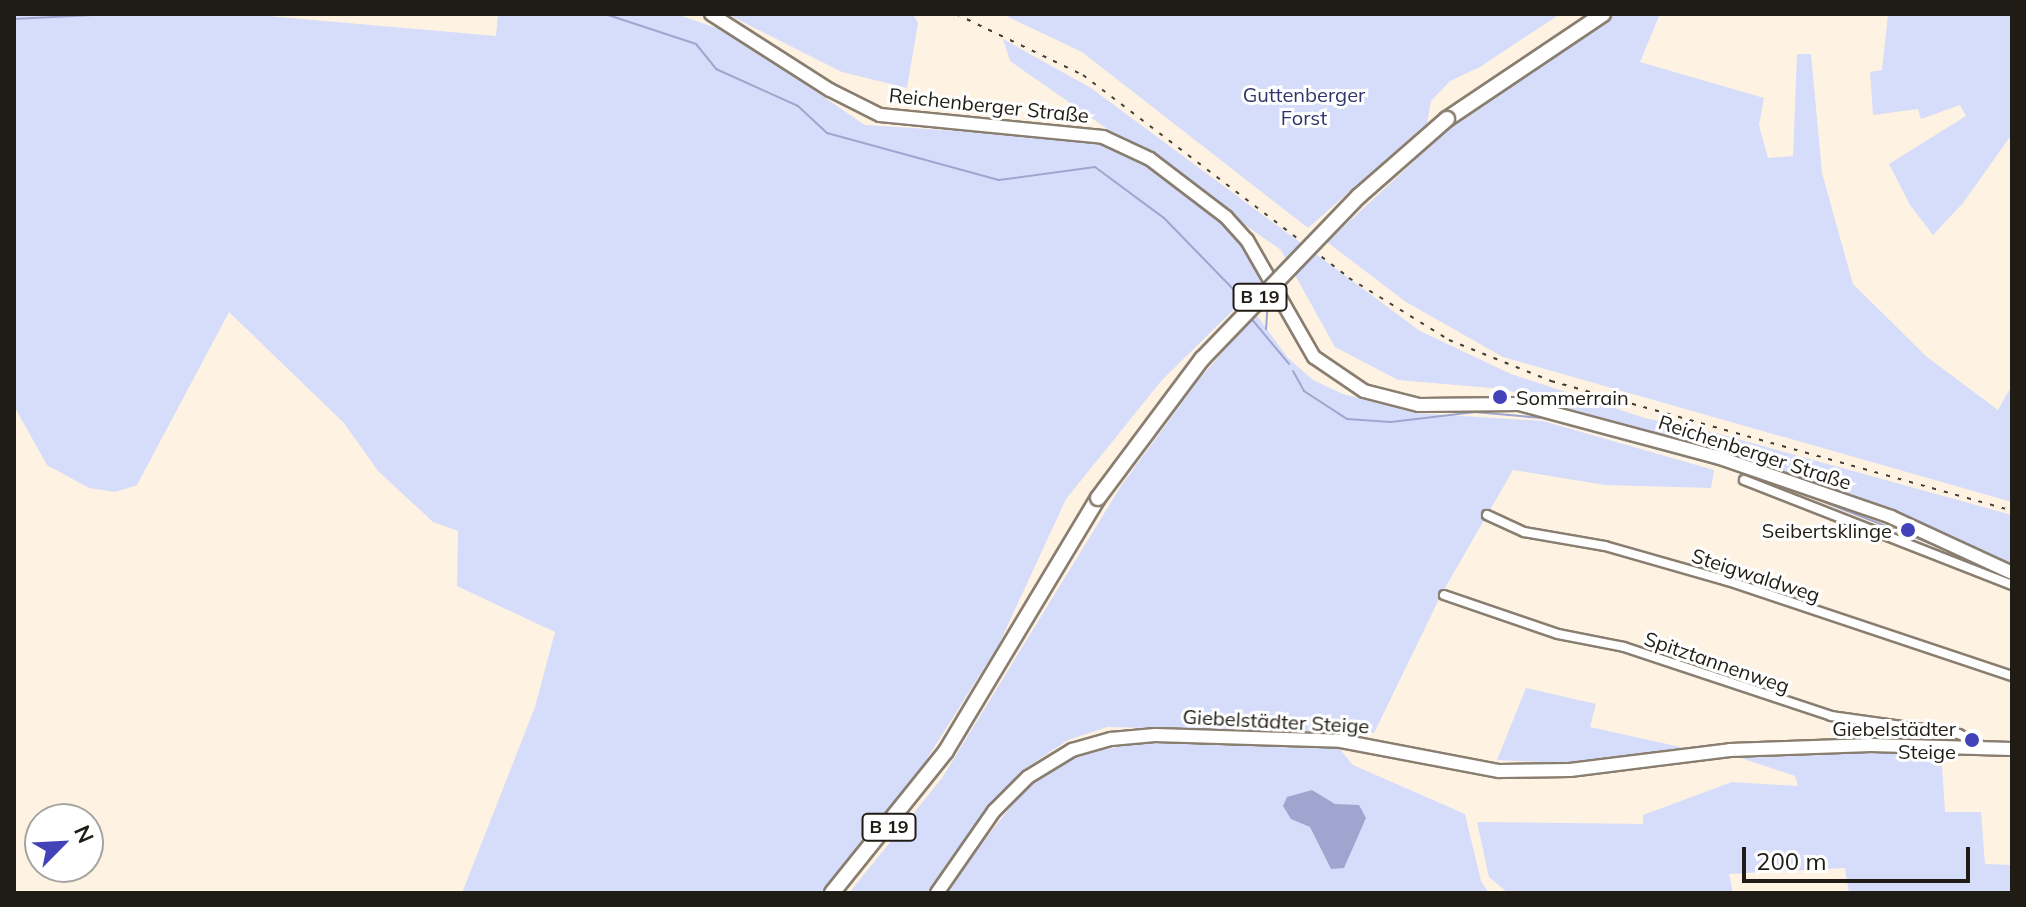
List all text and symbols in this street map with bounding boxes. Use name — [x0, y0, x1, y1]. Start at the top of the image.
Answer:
street label: Reichenberger Straße — [888, 83, 1090, 127]
park label: Guttenberger Forst — [1243, 83, 1365, 130]
road number: B 19 — [1232, 283, 1288, 311]
place label: Sommerrain — [1516, 385, 1629, 409]
marker: Sommerrain — [1491, 388, 1509, 406]
street label: Reichenberger Straße — [1656, 410, 1854, 494]
place label: Seibertsklinge — [1762, 518, 1892, 542]
marker: Seibertsklinge — [1899, 521, 1917, 539]
street label: Steigwaldweg — [1689, 543, 1823, 607]
street label: Spitztannenweg — [1641, 626, 1793, 698]
street label: Giebelstädter Steige — [1182, 704, 1370, 738]
place label: Giebelstädter Steige — [1832, 716, 1956, 763]
marker: Giebelstädter Steige — [1963, 731, 1981, 749]
north arrow — [24, 803, 104, 883]
road number: B 19 — [861, 813, 917, 841]
text: N — [68, 821, 100, 847]
scale bar — [1746, 831, 1974, 881]
text: 200 m — [1756, 846, 1827, 876]

